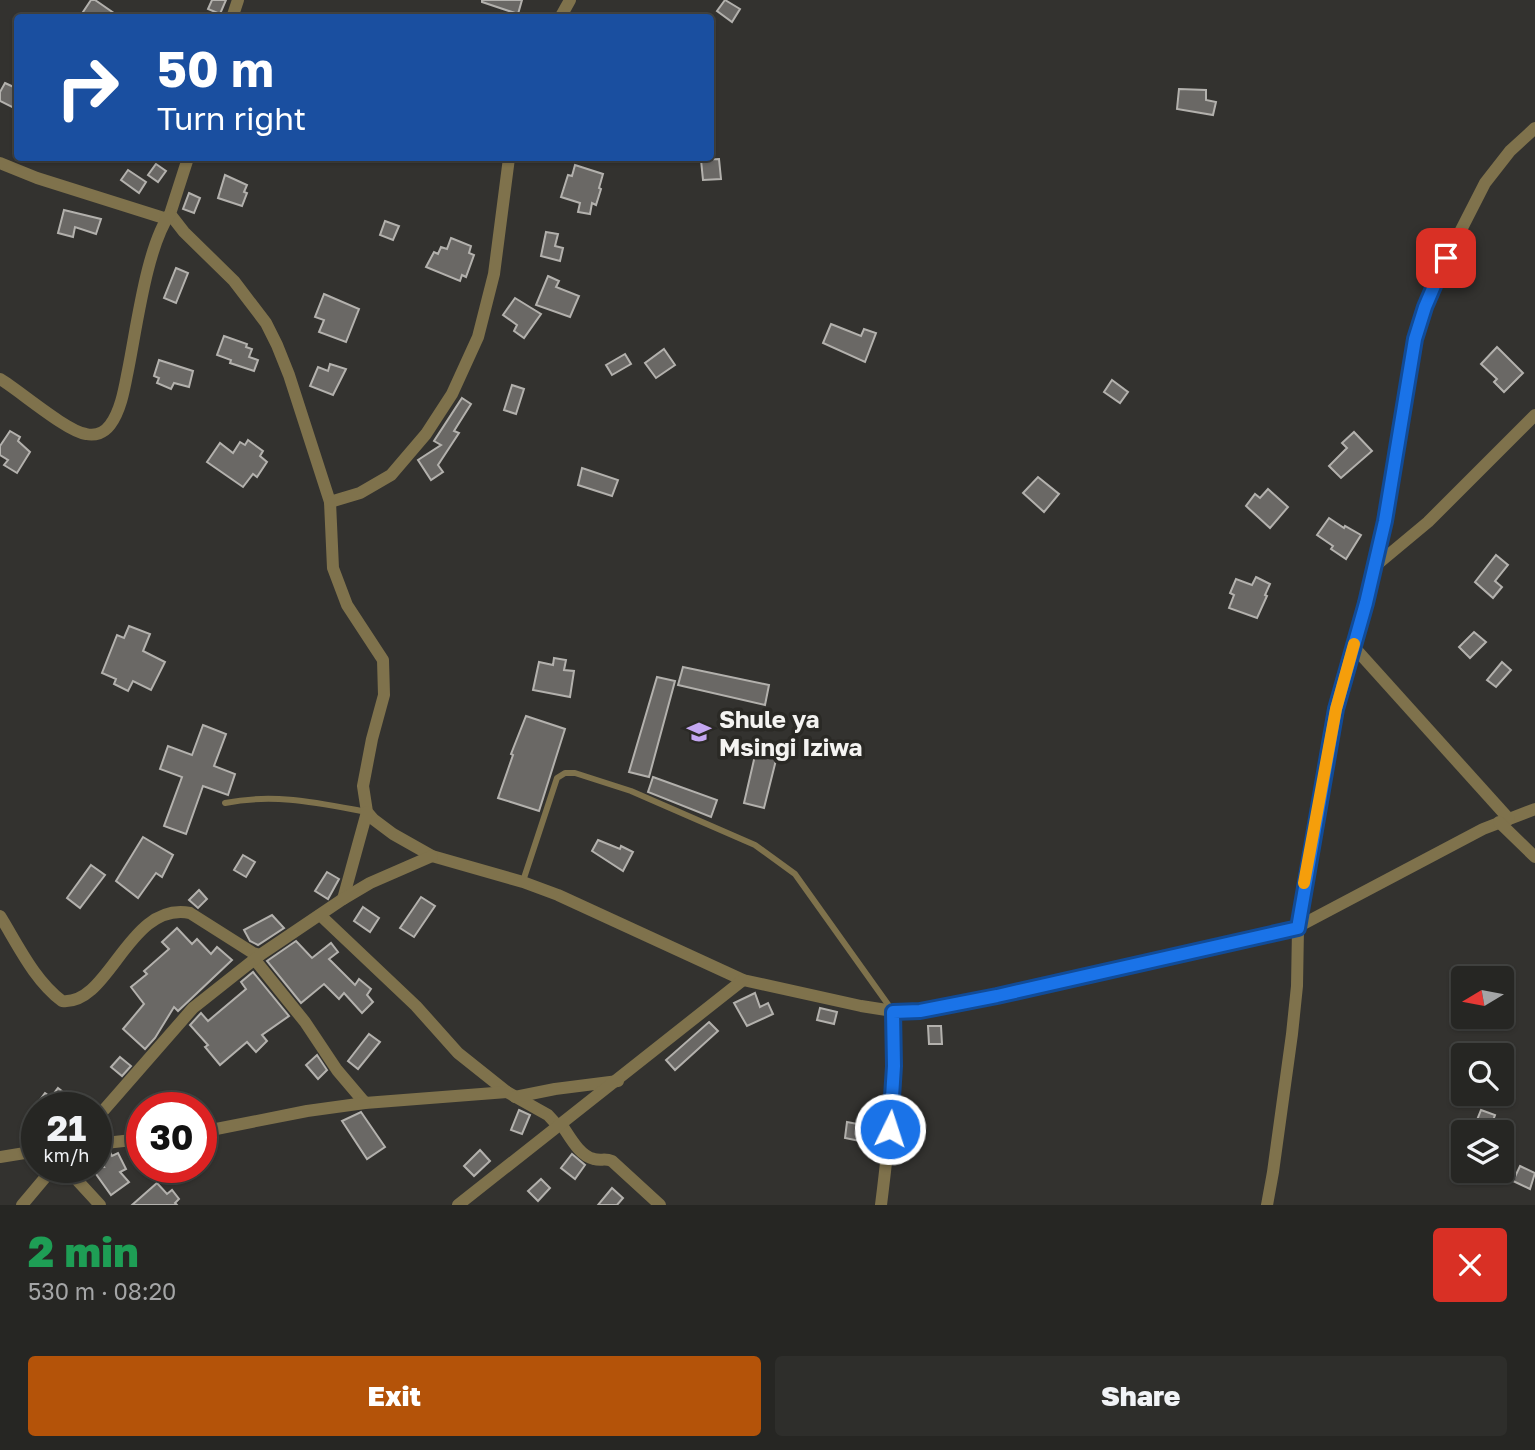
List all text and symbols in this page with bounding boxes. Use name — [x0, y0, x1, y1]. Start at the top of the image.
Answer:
text: 50 m — [157, 39, 274, 98]
icon: right — [42, 42, 133, 133]
text: Turn right — [157, 99, 306, 137]
pin — [1416, 228, 1476, 288]
icon: arrive — [1427, 239, 1465, 277]
place label: Shule ya Msingi Iziwa — [719, 704, 863, 761]
school or university icon: Shule ya Msingi Iziwa — [685, 718, 713, 746]
north arrow — [1451, 966, 1514, 1029]
map controls — [1451, 966, 1514, 1183]
button: search — [1451, 1043, 1514, 1106]
speed limit sign: 30 — [126, 1092, 217, 1183]
position arrow — [853, 1092, 927, 1166]
text: 21 — [47, 1107, 86, 1149]
button: layers — [1451, 1120, 1514, 1183]
text: km/h — [44, 1144, 89, 1166]
text: 2 min — [28, 1226, 139, 1276]
button: close — [1433, 1228, 1507, 1302]
text: 530 m · 08:20 — [28, 1277, 176, 1305]
button: Exit — [28, 1356, 761, 1436]
button: Share — [775, 1356, 1507, 1436]

